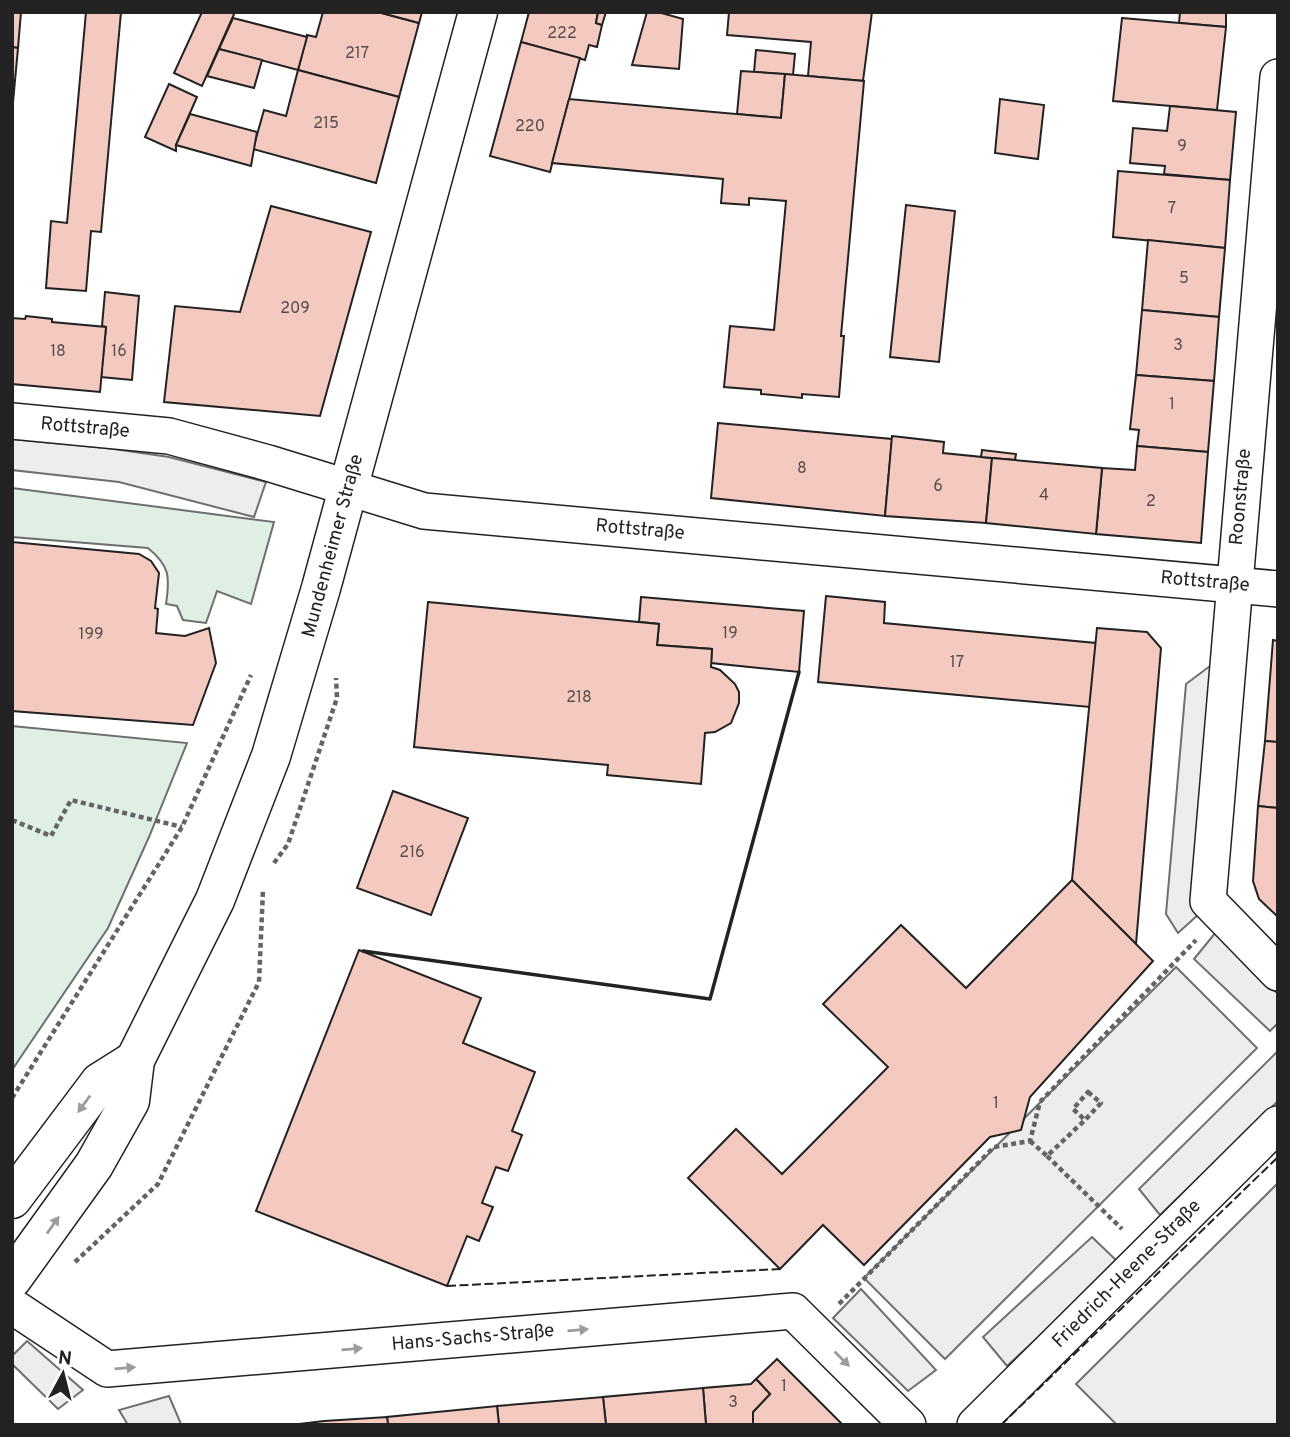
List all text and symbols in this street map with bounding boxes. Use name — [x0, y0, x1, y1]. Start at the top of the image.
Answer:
house number: 222 — [547, 24, 577, 44]
house number: 217 — [345, 44, 369, 64]
house number: 215 — [313, 114, 339, 134]
house number: 220 — [515, 117, 545, 137]
house number: 9 — [1177, 137, 1187, 157]
house number: 7 — [1168, 199, 1176, 219]
house number: 5 — [1179, 269, 1189, 289]
house number: 209 — [280, 299, 310, 319]
house number: 3 — [1173, 336, 1183, 356]
house number: 18 — [50, 342, 66, 362]
house number: 16 — [111, 342, 127, 362]
house number: 1 — [1169, 395, 1175, 415]
street label: Rottstraße — [39, 412, 131, 444]
street label: Roonstraße — [1225, 448, 1257, 546]
street label: Mundenheimer Straße — [297, 452, 369, 640]
house number: 8 — [797, 459, 807, 479]
house number: 6 — [933, 477, 943, 497]
house number: 4 — [1039, 486, 1049, 506]
house number: 2 — [1146, 492, 1156, 512]
street label: Rottstraße — [594, 514, 686, 546]
street label: Rottstraße — [1159, 566, 1251, 598]
house number: 19 — [722, 624, 738, 644]
house number: 199 — [78, 625, 104, 645]
house number: 17 — [950, 653, 964, 673]
house number: 218 — [566, 688, 592, 708]
house number: 216 — [399, 843, 425, 863]
house number: 1 — [993, 1094, 999, 1114]
one-way arrow — [77, 1095, 91, 1113]
street label: Friedrich-Heene-Straße — [1048, 1195, 1206, 1353]
one-way arrow — [46, 1216, 60, 1234]
street label: Hans-Sachs-Straße — [391, 1319, 555, 1357]
one-way arrow — [568, 1324, 590, 1335]
north arrow — [28, 1339, 98, 1409]
one-way arrow — [341, 1343, 363, 1354]
text: N — [57, 1346, 73, 1372]
one-way arrow — [833, 1351, 850, 1367]
one-way arrow — [114, 1362, 136, 1373]
house number: 1 — [781, 1377, 787, 1397]
house number: 3 — [728, 1393, 738, 1413]

